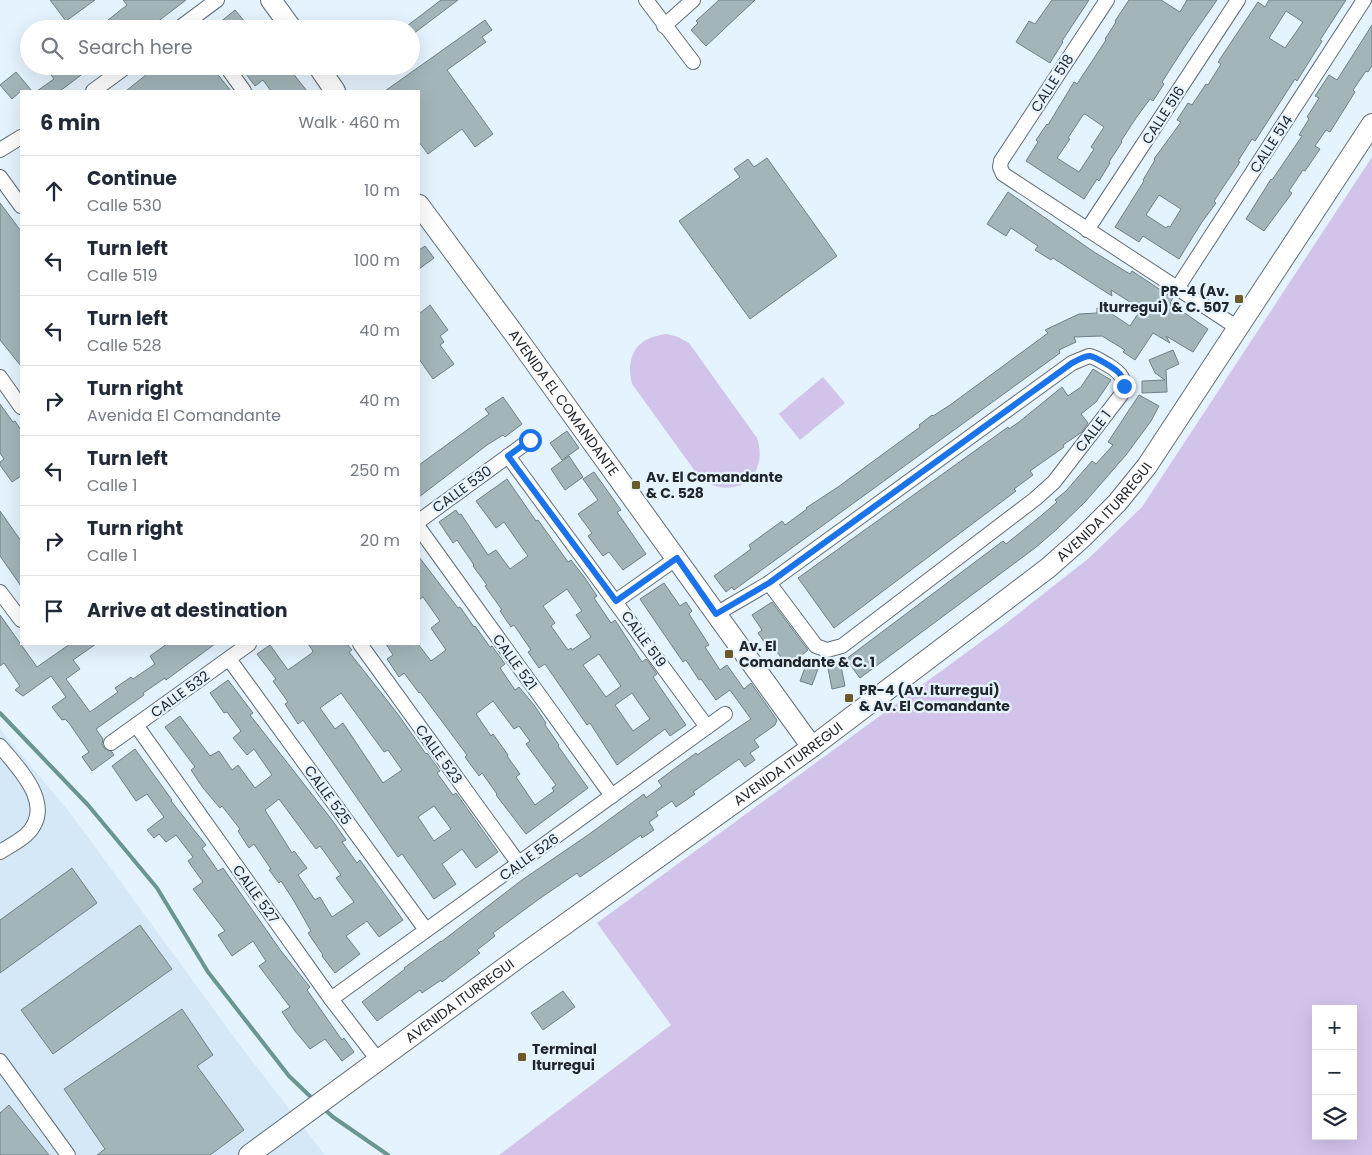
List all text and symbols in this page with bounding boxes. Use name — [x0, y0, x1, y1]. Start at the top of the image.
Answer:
search box — [20, 20, 420, 75]
icon: search — [38, 34, 66, 62]
text: Search here — [78, 34, 192, 61]
street label: CALLE 518 — [1026, 50, 1078, 116]
street label: CALLE 516 — [1137, 82, 1189, 148]
text: 6 min — [40, 108, 100, 137]
text: Walk · 460 m — [298, 111, 400, 134]
street label: CALLE 514 — [1245, 111, 1297, 177]
text: Continue — [87, 165, 177, 192]
icon: ahead — [40, 177, 68, 205]
text: 10 m — [364, 179, 400, 202]
text: Calle 530 — [87, 194, 162, 217]
text: Turn left — [87, 235, 168, 262]
icon: left — [40, 247, 68, 275]
text: 100 m — [354, 249, 400, 272]
text: Calle 519 — [87, 264, 157, 287]
place label: PR-4 (Av. Iturregui) & C. 507 — [1099, 281, 1229, 317]
marker: PR-4 (Av. Iturregui) & C. 507 — [1233, 293, 1245, 305]
text: Turn left — [87, 305, 168, 332]
icon: left — [40, 317, 68, 345]
text: 40 m — [359, 319, 400, 342]
street label: AVENIDA EL COMANDANTE — [504, 325, 624, 480]
text: Calle 528 — [87, 334, 162, 357]
text: Turn right — [87, 375, 183, 402]
route end — [1113, 375, 1136, 398]
icon: right — [40, 387, 68, 415]
text: 40 m — [359, 389, 400, 412]
text: Avenida El Comandante — [87, 404, 281, 427]
street label: CALLE 1 — [1070, 406, 1116, 456]
route start — [519, 429, 542, 452]
text: Turn left — [87, 445, 168, 472]
icon: left — [40, 457, 68, 485]
street label: AVENIDA ITURREGUI — [1052, 458, 1157, 566]
text: 250 m — [350, 459, 400, 482]
street label: CALLE 530 — [428, 461, 496, 517]
place label: Av. El Comandante & C. 528 — [646, 467, 783, 503]
text: Calle 1 — [87, 474, 137, 497]
marker: Av. El Comandante & C. 528 — [630, 479, 642, 491]
text: Turn right — [87, 515, 183, 542]
icon: right — [40, 527, 68, 555]
text: 20 m — [360, 529, 400, 552]
text: Calle 1 — [87, 544, 137, 567]
icon: arrive — [40, 597, 68, 625]
text: Arrive at destination — [87, 597, 288, 624]
street label: CALLE 519 — [617, 607, 671, 671]
street label: CALLE 521 — [488, 630, 542, 694]
place label: Av. El Comandante & C. 1 — [739, 636, 875, 672]
marker: Av. El Comandante & C. 1 — [723, 648, 735, 660]
street label: CALLE 532 — [146, 666, 214, 722]
place label: PR-4 (Av. Iturregui) & Av. El Comandante — [859, 680, 1010, 716]
marker: PR-4 (Av. Iturregui) & Av. El Comandante — [843, 692, 855, 704]
street label: AVENIDA ITURREGUI — [729, 717, 847, 810]
street label: CALLE 523 — [411, 720, 467, 788]
street label: CALLE 525 — [300, 761, 356, 829]
street label: CALLE 526 — [495, 829, 563, 885]
street label: CALLE 527 — [228, 861, 284, 928]
street label: AVENIDA ITURREGUI — [401, 954, 518, 1048]
map controls — [1312, 1005, 1357, 1140]
button: + — [1312, 1005, 1357, 1050]
place label: Terminal Iturregui — [532, 1039, 597, 1075]
button: − — [1312, 1050, 1357, 1095]
marker: Terminal Iturregui — [516, 1051, 528, 1063]
button: layers — [1312, 1095, 1357, 1140]

